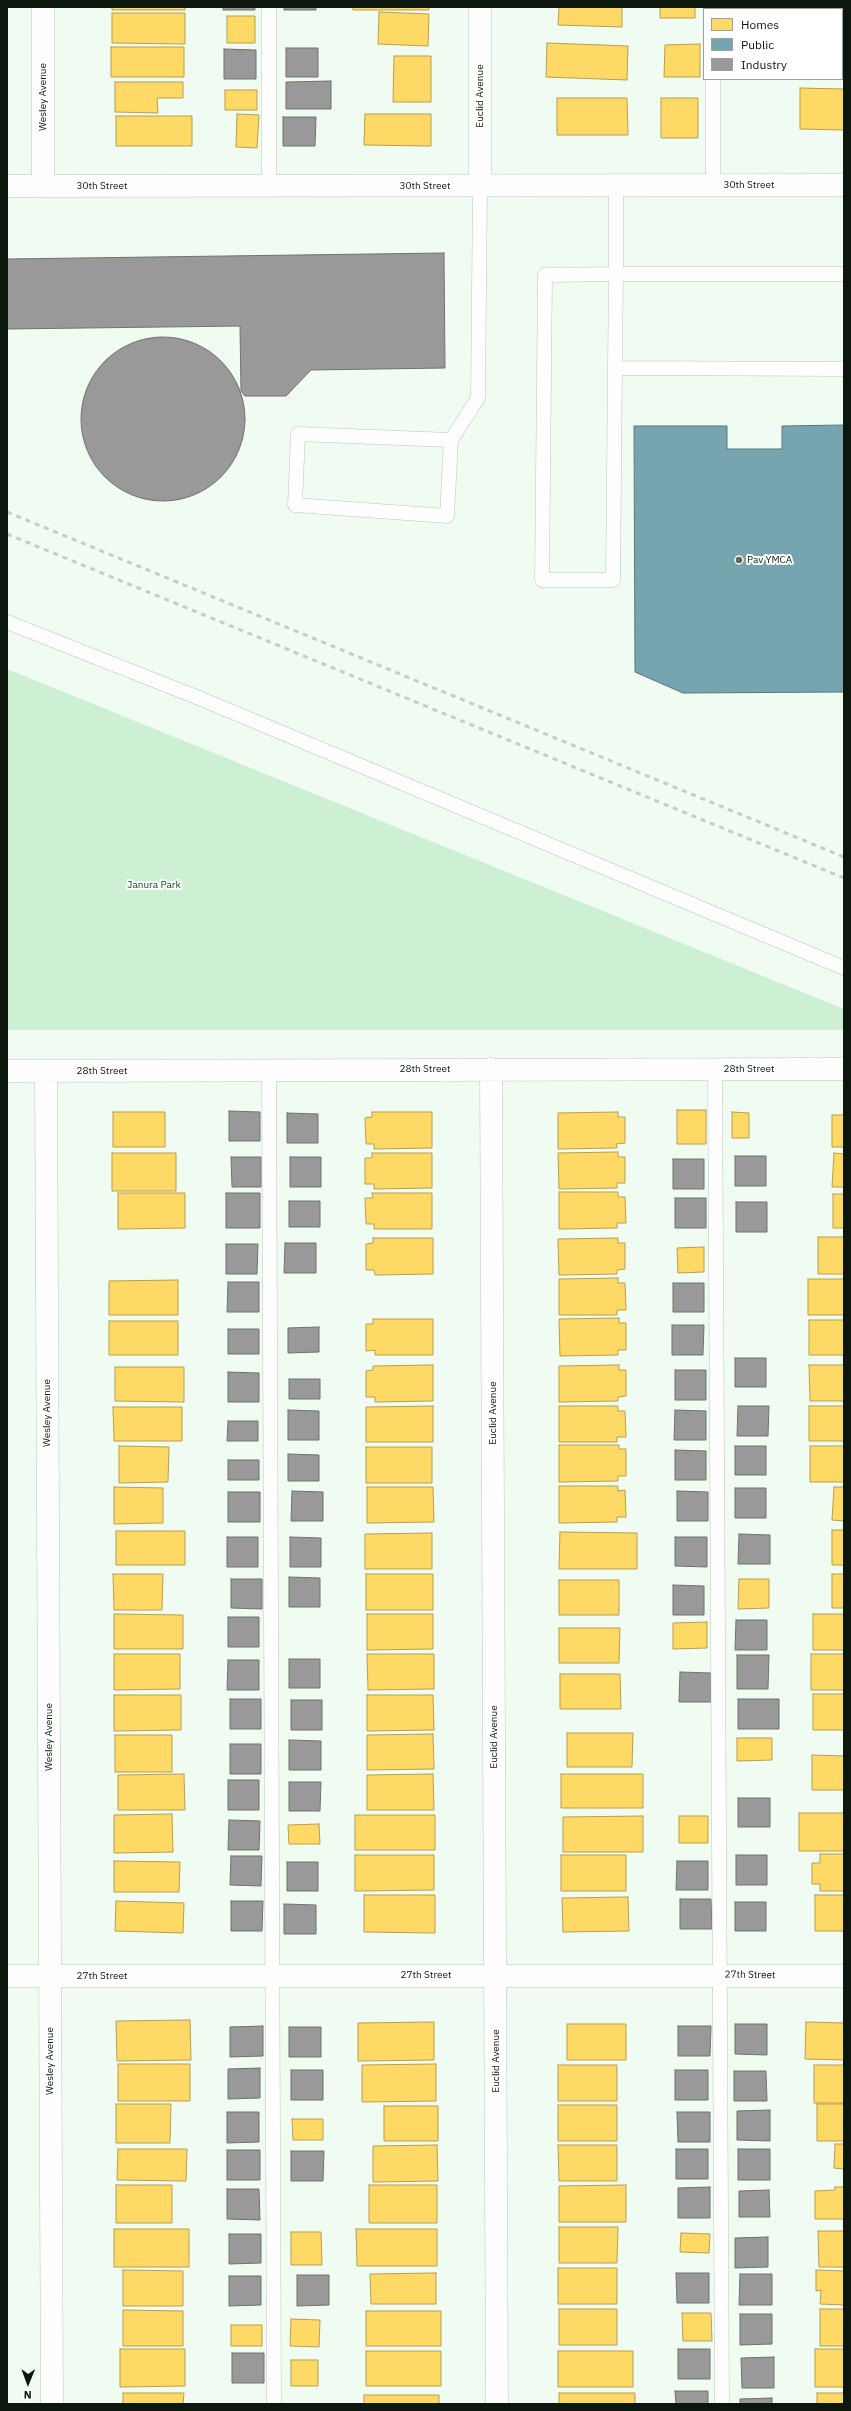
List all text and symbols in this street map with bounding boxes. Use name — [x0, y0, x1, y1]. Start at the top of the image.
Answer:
legend — [703, 8, 843, 80]
text: Homes — [741, 17, 779, 32]
text: Public — [741, 37, 774, 52]
text: Industry — [741, 57, 787, 72]
street label: Wesley Avenue — [37, 63, 49, 131]
street label: Euclid Avenue — [474, 64, 486, 128]
street label: 30th Street — [724, 179, 774, 191]
street label: 30th Street — [77, 180, 127, 192]
street label: 30th Street — [400, 180, 450, 192]
place label: Pav YMCA — [747, 554, 792, 566]
marker: Pav YMCA — [734, 555, 744, 565]
park label: Janura Park — [127, 879, 181, 891]
street label: 28th Street — [400, 1063, 450, 1075]
street label: 28th Street — [724, 1063, 774, 1075]
street label: 28th Street — [77, 1065, 127, 1077]
street label: Wesley Avenue — [41, 1379, 53, 1447]
street label: Euclid Avenue — [487, 1381, 499, 1445]
street label: Wesley Avenue — [43, 1703, 55, 1771]
street label: Euclid Avenue — [488, 1705, 500, 1769]
street label: 27th Street — [401, 1969, 451, 1981]
street label: 27th Street — [724, 1969, 776, 1981]
street label: 27th Street — [77, 1970, 127, 1982]
street label: Wesley Avenue — [44, 2027, 56, 2095]
street label: Euclid Avenue — [490, 2029, 502, 2093]
north arrow — [8, 2363, 48, 2403]
text: N — [24, 2388, 32, 2402]

